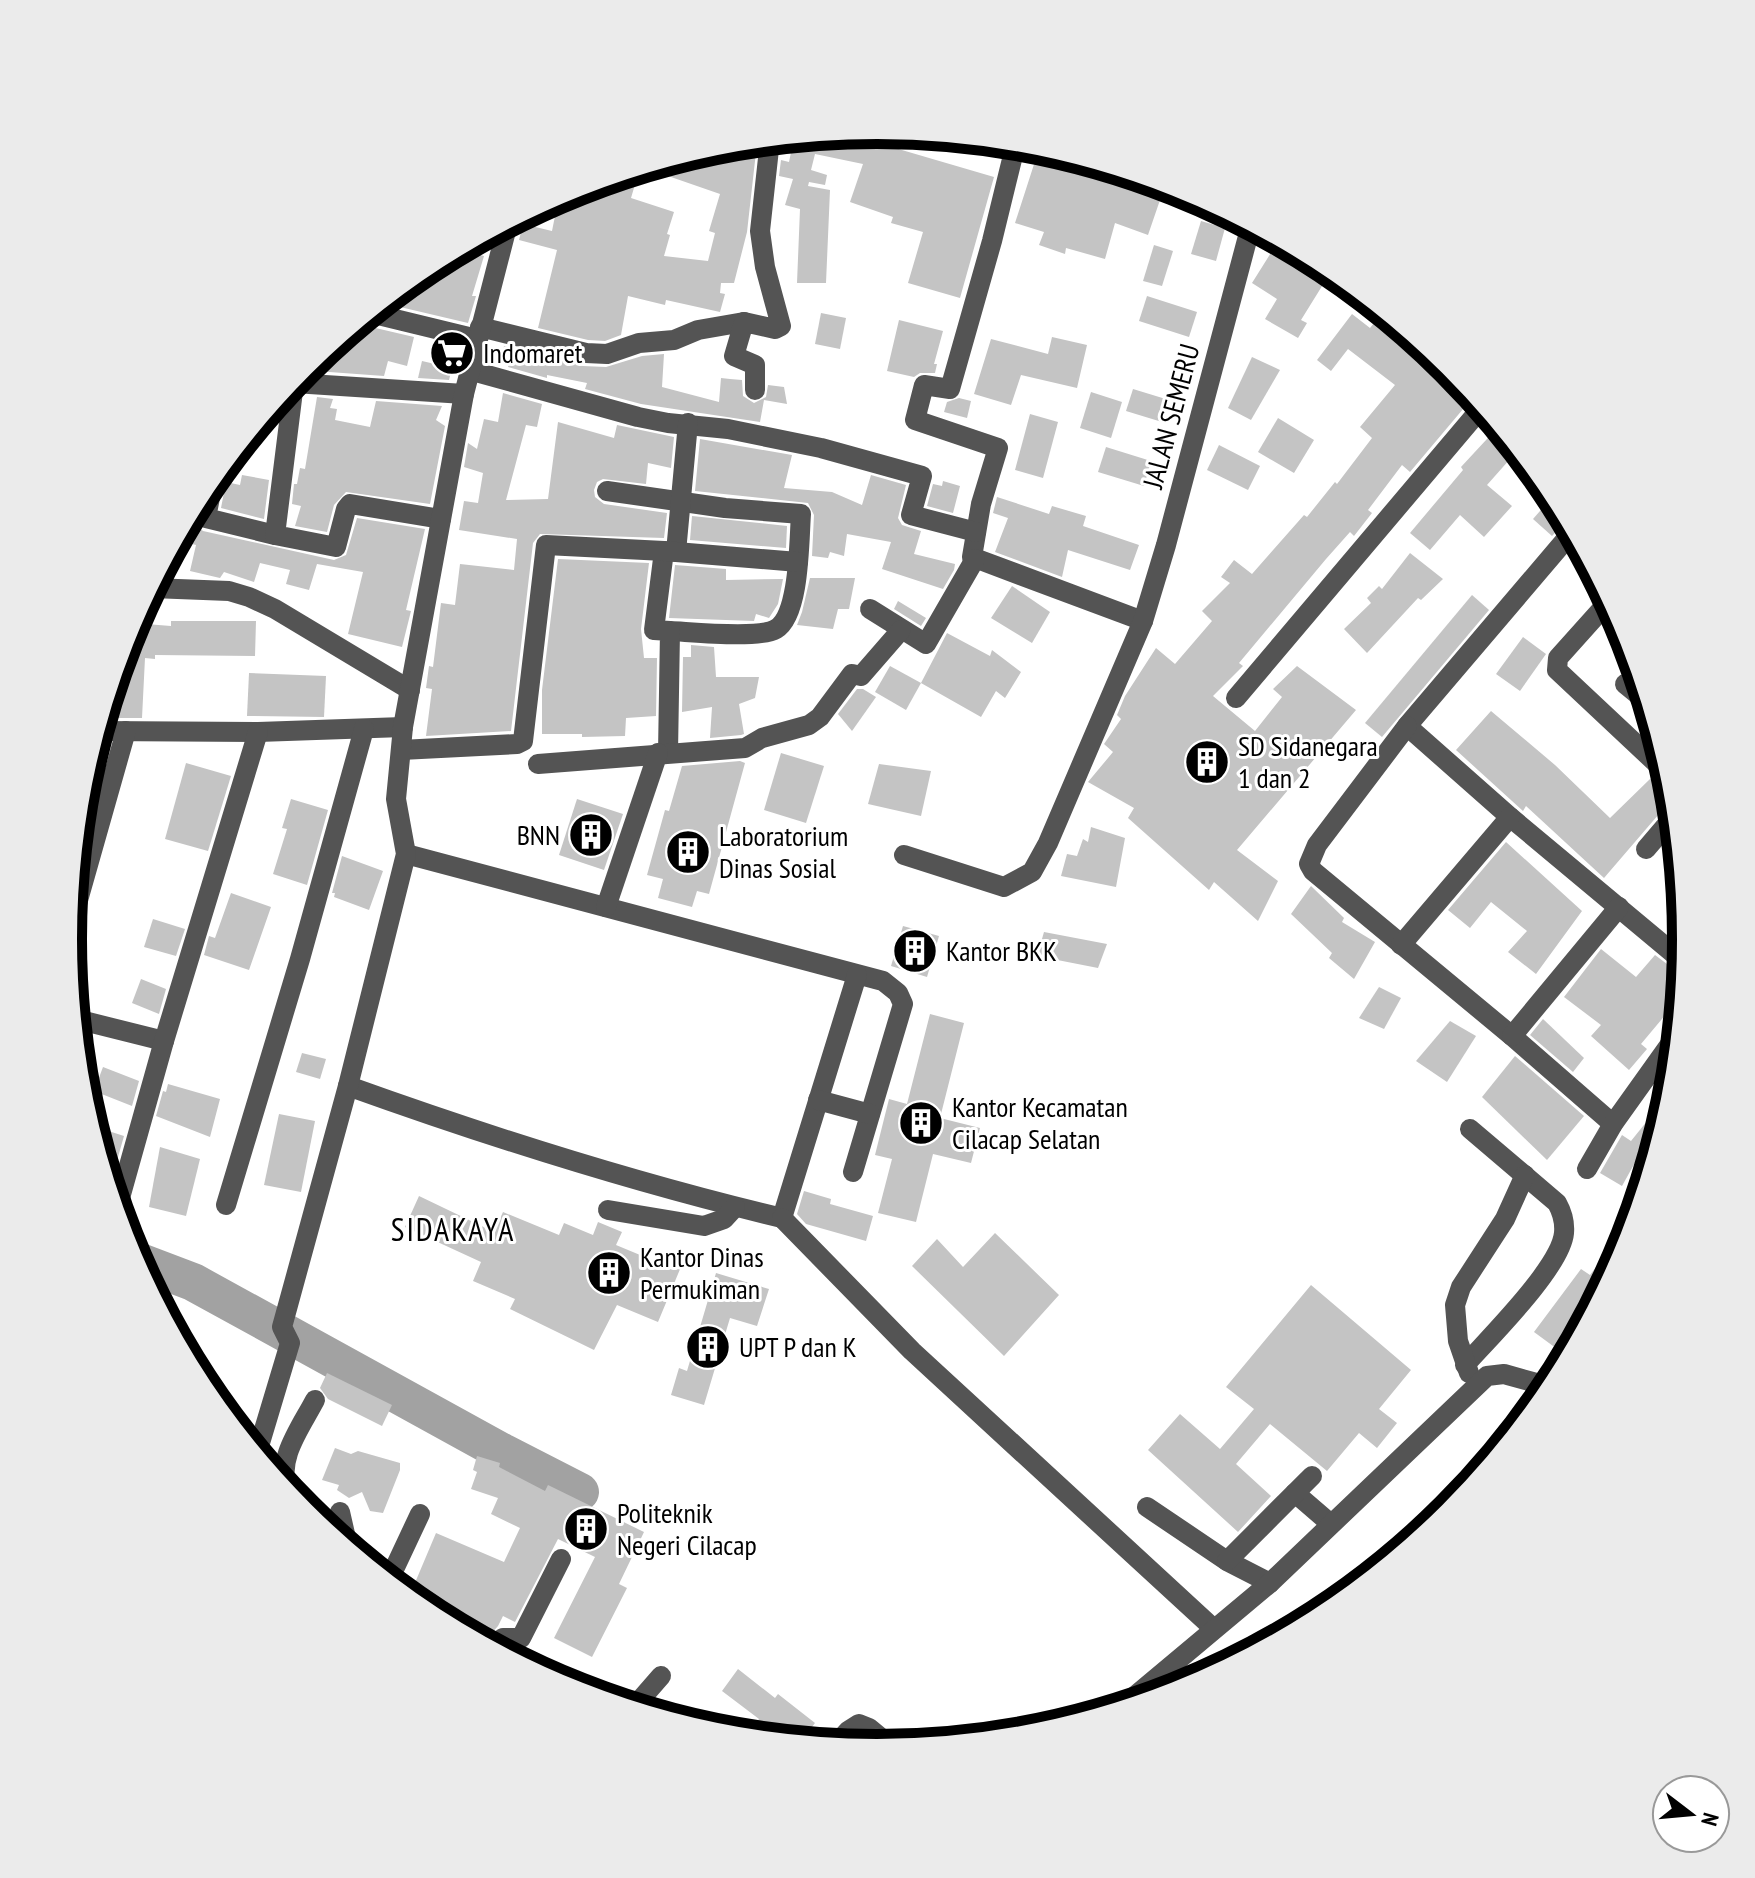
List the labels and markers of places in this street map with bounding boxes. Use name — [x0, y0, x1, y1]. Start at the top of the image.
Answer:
supermarket icon: Indomaret — [428, 329, 476, 377]
place label: Indomaret — [483, 334, 583, 371]
place label: SD Sidanegara 1 dan 2 — [1238, 727, 1378, 796]
building icon: SD Sidanegara 1 dan 2 — [1183, 738, 1231, 786]
building icon: BNN — [567, 811, 615, 859]
place label: BNN — [517, 816, 560, 853]
place label: Laboratorium Dinas Sosial — [719, 817, 848, 886]
building icon: Laboratorium Dinas Sosial — [664, 828, 712, 876]
building icon: Kantor BKK — [891, 927, 939, 975]
place label: Kantor BKK — [946, 932, 1057, 969]
place label: Kantor Kecamatan Cilacap Selatan — [952, 1088, 1128, 1157]
building icon: Kantor Kecamatan Cilacap Selatan — [897, 1099, 945, 1147]
place label: Kantor Dinas Permukiman — [640, 1238, 764, 1307]
building icon: Kantor Dinas Permukiman — [585, 1249, 633, 1297]
building icon: UPT P dan K — [684, 1323, 732, 1371]
place label: UPT P dan K — [739, 1328, 857, 1365]
place label: Politeknik Negeri Cilacap — [617, 1494, 757, 1563]
building icon: Politeknik Negeri Cilacap — [562, 1505, 610, 1553]

